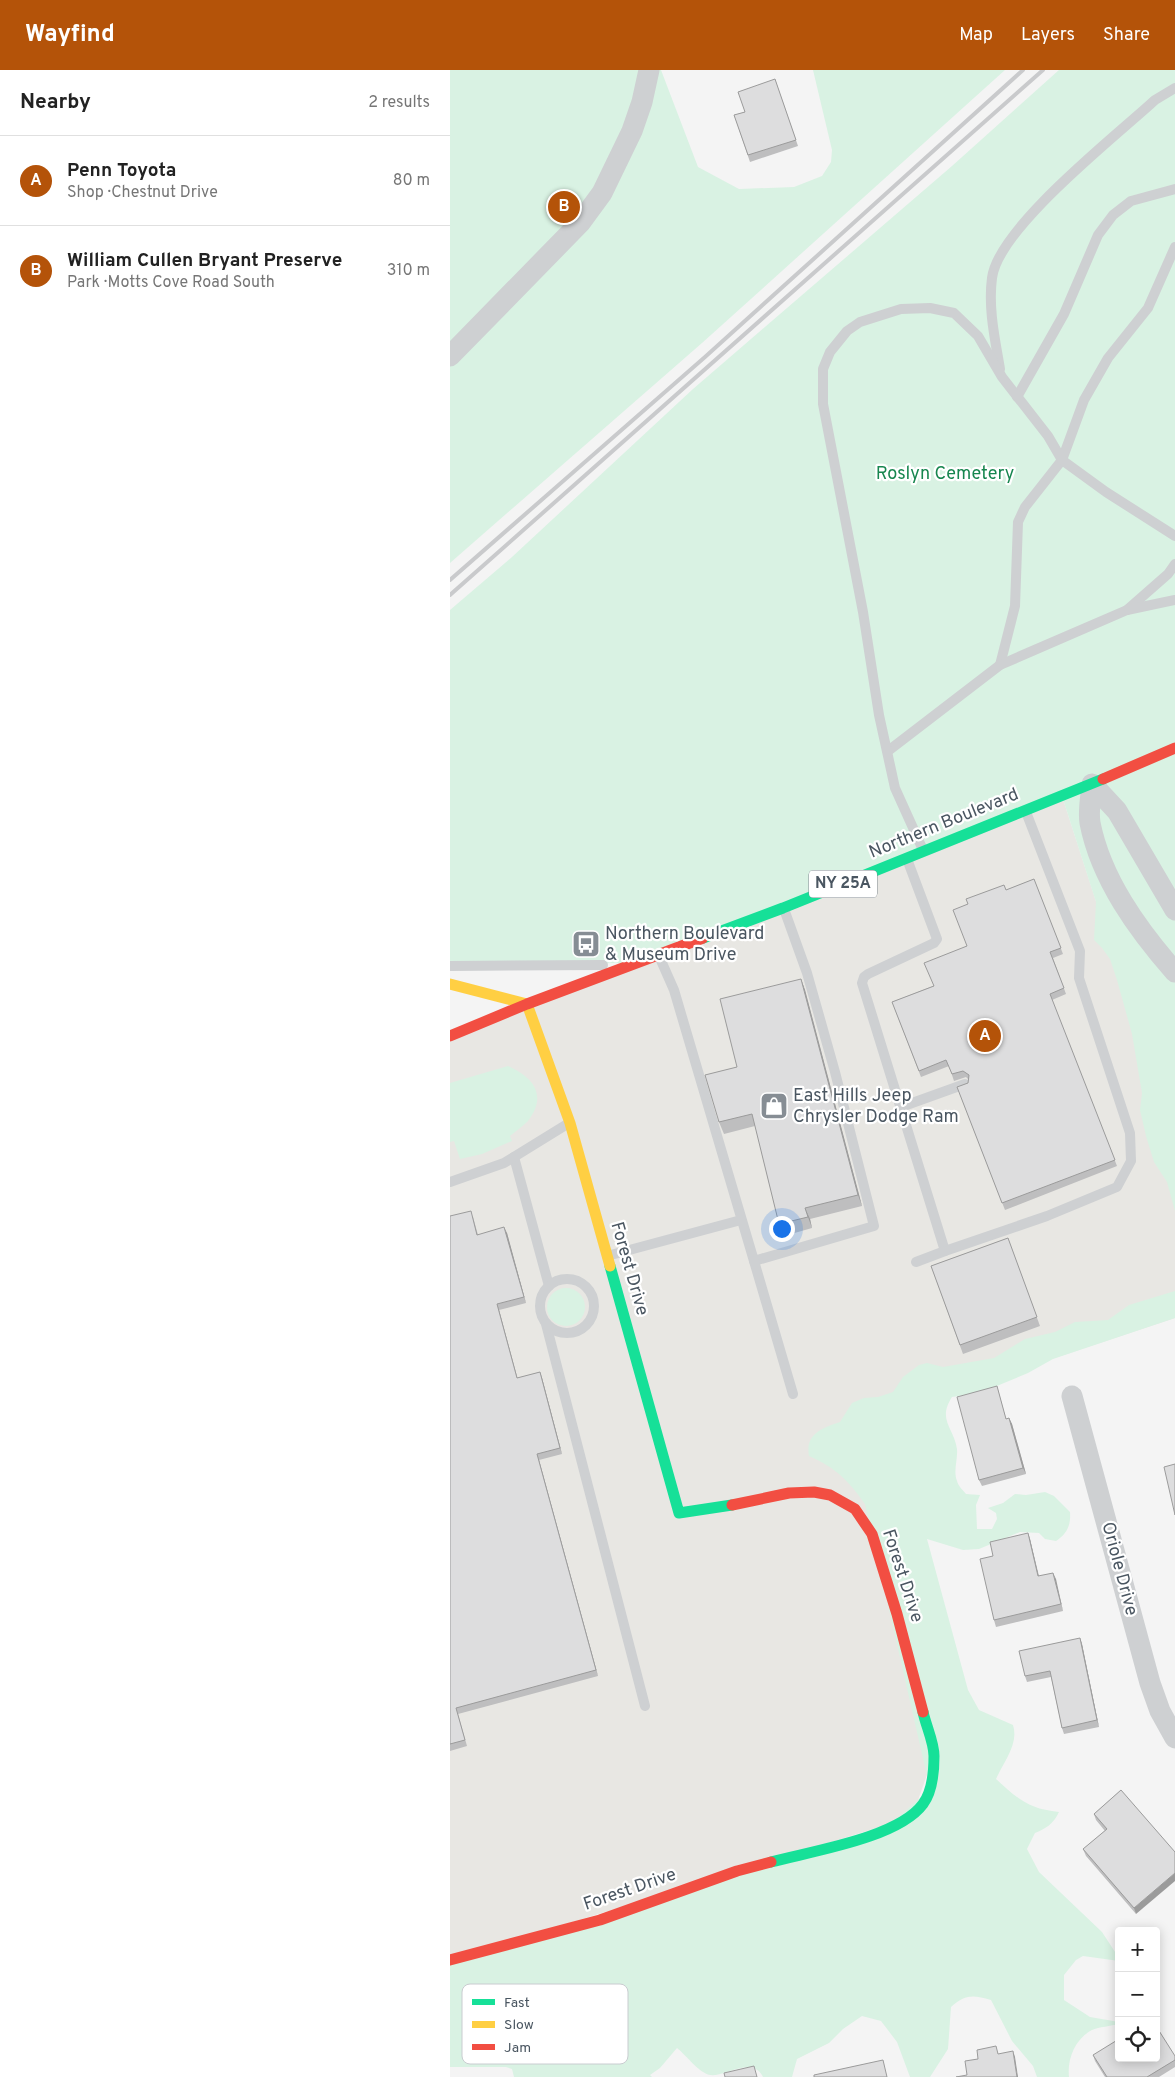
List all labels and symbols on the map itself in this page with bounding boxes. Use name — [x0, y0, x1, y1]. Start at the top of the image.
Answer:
pin: B — [548, 188, 580, 226]
park label: Roslyn Cemetery — [876, 463, 1014, 486]
street label: Northern Boulevard — [866, 783, 1022, 865]
road number: NY 25A — [809, 871, 877, 898]
place label: Northern Boulevard & Museum Drive — [605, 923, 764, 967]
bus stop icon: Northern Boulevard & Museum Drive — [571, 929, 601, 959]
pin: A — [969, 1017, 1001, 1055]
place label: East Hills Jeep Chrysler Dodge Ram — [793, 1085, 959, 1129]
shop icon: East Hills Jeep Chrysler Dodge Ram — [759, 1091, 789, 1121]
your location — [769, 1216, 795, 1242]
street label: Forest Drive — [605, 1219, 653, 1319]
street label: Oriole Drive — [1095, 1520, 1143, 1618]
street label: Forest Drive — [876, 1526, 928, 1626]
street label: Forest Drive — [581, 1863, 679, 1917]
legend — [462, 1984, 628, 2064]
text: Fast — [504, 1995, 530, 2012]
text: Slow — [504, 2017, 534, 2034]
text: Jam — [504, 2040, 531, 2057]

